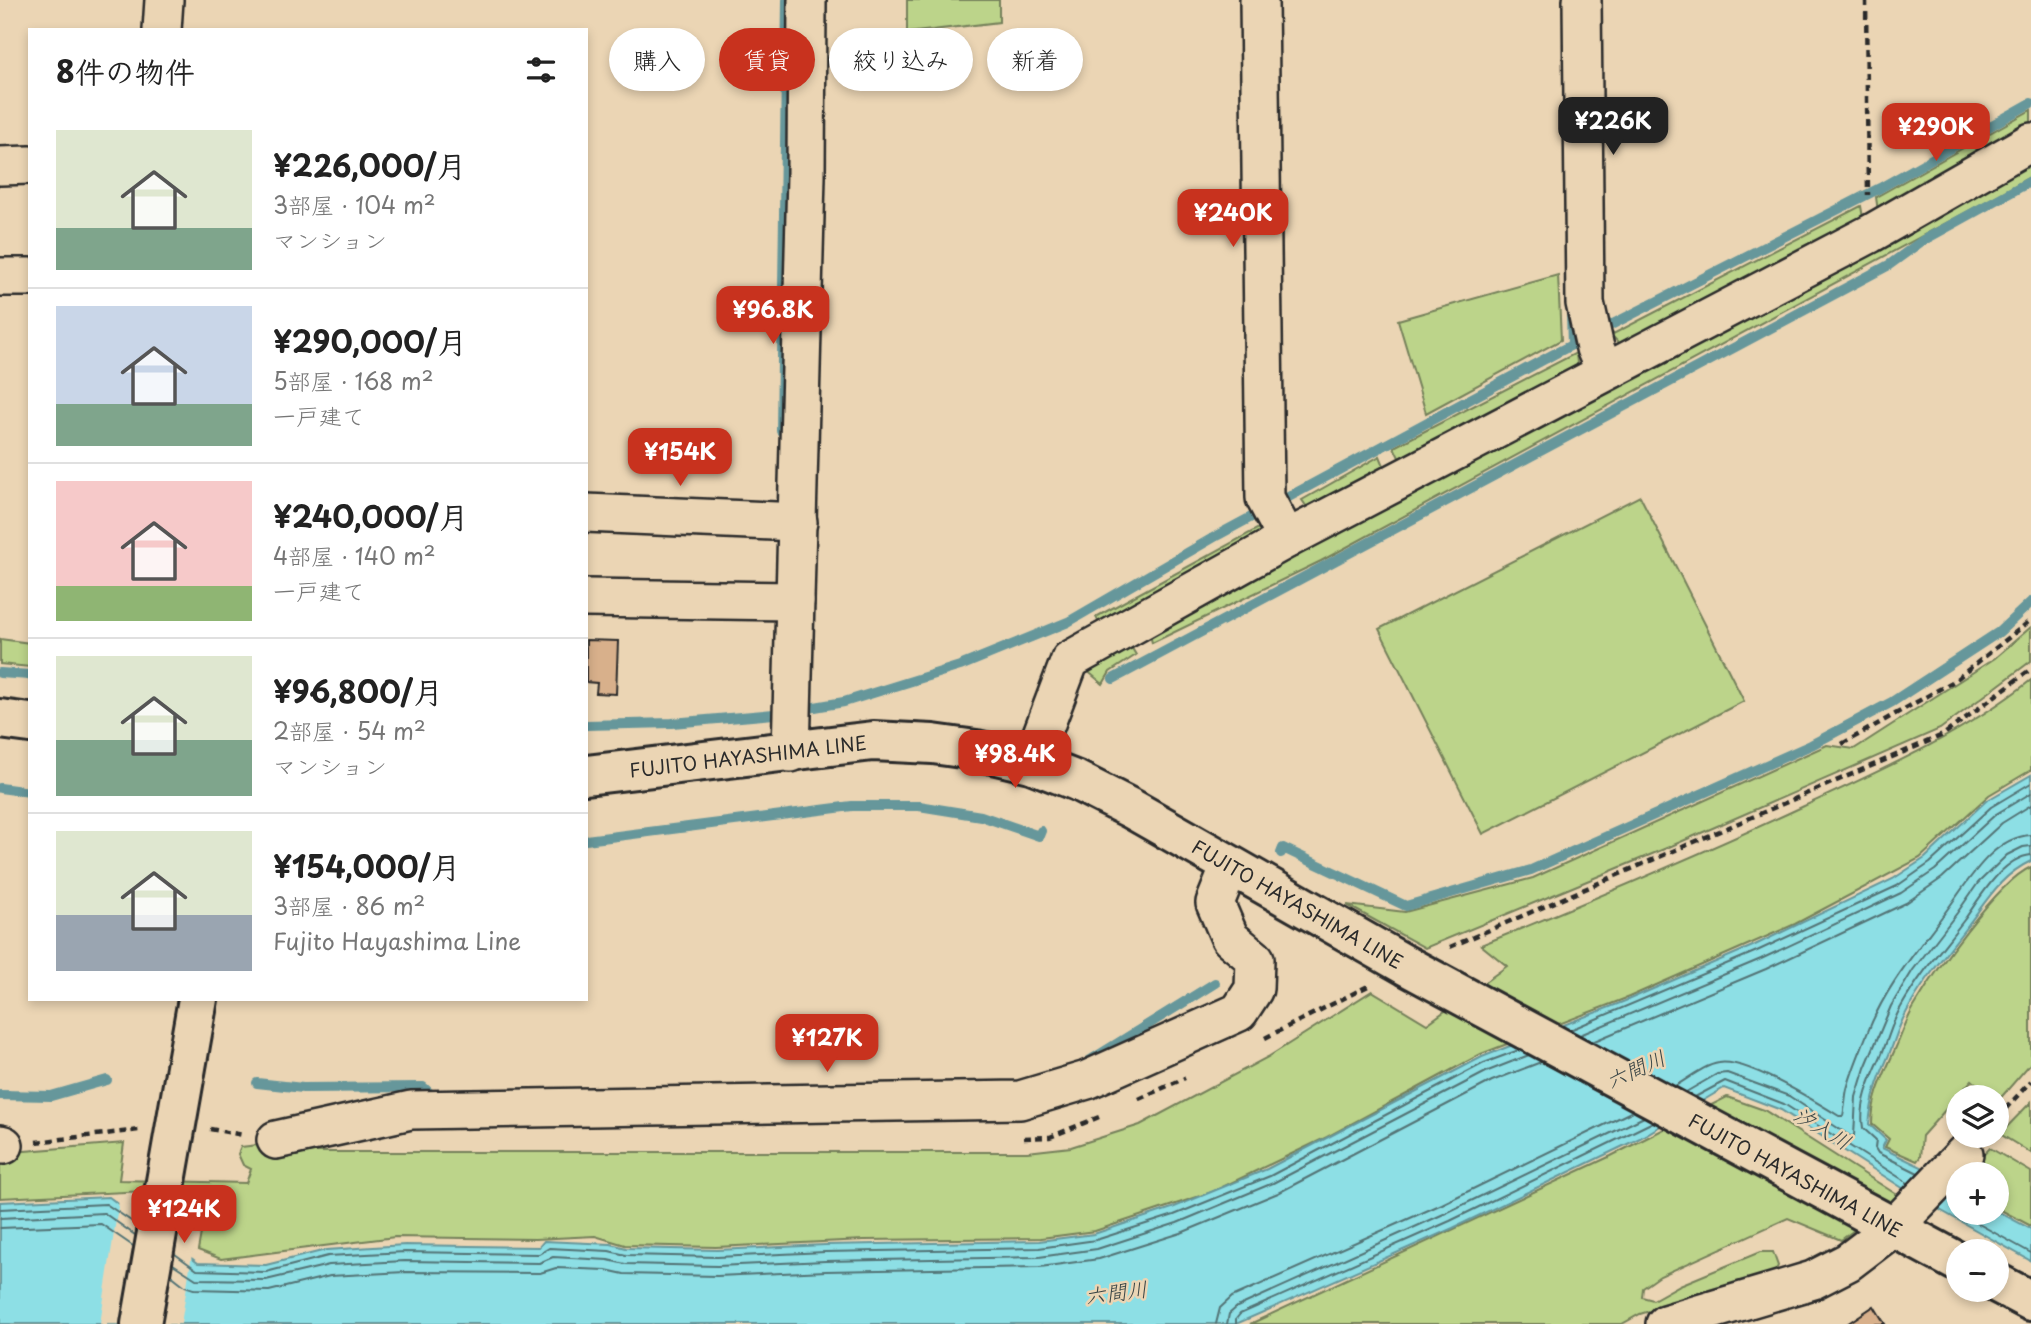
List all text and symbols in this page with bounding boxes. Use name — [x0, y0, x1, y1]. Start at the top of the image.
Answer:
chip: 購入 — [609, 28, 705, 91]
chip: 賃貸 — [719, 28, 815, 91]
chip: 絞り込み — [829, 28, 973, 91]
chip: 新着 — [987, 28, 1083, 91]
text: 8件の物件 — [56, 48, 195, 93]
icon: filters — [522, 51, 560, 89]
pin: ¥226K — [1564, 97, 1662, 157]
text: ¥226K — [1574, 102, 1652, 137]
pin: ¥290K — [1887, 104, 1985, 163]
text: ¥290K — [1898, 108, 1974, 143]
text: ¥226,000/月 — [273, 142, 466, 187]
icon: home — [112, 158, 196, 242]
text: 3部屋 · 104 m² — [273, 187, 436, 222]
pin: ¥240K — [1184, 190, 1282, 249]
text: ¥240K — [1193, 194, 1273, 229]
text: マンション — [273, 222, 387, 257]
pin: ¥96.8K — [716, 286, 830, 346]
text: ¥96.8K — [732, 291, 814, 326]
text: ¥290,000/月 — [273, 318, 467, 363]
icon: home — [112, 334, 196, 418]
text: 5部屋 · 168 m² — [273, 363, 434, 398]
text: 一戸建て — [273, 398, 365, 433]
pin: ¥154K — [631, 428, 729, 488]
text: ¥154K — [644, 433, 716, 468]
text: ¥240,000/月 — [273, 493, 469, 538]
icon: home — [112, 509, 196, 593]
text: 4部屋 · 140 m² — [273, 538, 436, 573]
text: 一戸建て — [273, 573, 365, 608]
text: ¥96,800/月 — [273, 668, 443, 713]
icon: home — [112, 684, 196, 768]
text: 2部屋 · 54 m² — [273, 713, 426, 748]
street label: FUJITO HAYASHIMA LINE — [628, 728, 868, 784]
pin: ¥98.4K — [958, 730, 1072, 790]
text: ¥98.4K — [974, 735, 1056, 770]
text: マンション — [273, 748, 387, 783]
street label: FUJITO HAYASHIMA LINE — [1187, 832, 1408, 975]
text: ¥154,000/月 — [273, 843, 460, 888]
icon: home — [112, 859, 196, 943]
text: 3部屋 · 86 m² — [273, 888, 425, 923]
text: Fujito Hayashima Line — [273, 923, 521, 958]
pin: ¥127K — [778, 1014, 876, 1074]
text: ¥127K — [791, 1019, 863, 1054]
water label: 六間川 — [1600, 1041, 1670, 1095]
map controls — [1946, 1085, 2009, 1302]
button: layers — [1946, 1085, 2009, 1148]
water label: 汐入川 — [1788, 1097, 1858, 1157]
street label: FUJITO HAYASHIMA LINE — [1684, 1106, 1908, 1244]
button: + — [1946, 1162, 2009, 1225]
pin: ¥124K — [135, 1186, 233, 1245]
text: ¥124K — [147, 1190, 221, 1225]
button: − — [1946, 1239, 2009, 1302]
water label: 六間川 — [1083, 1271, 1149, 1311]

